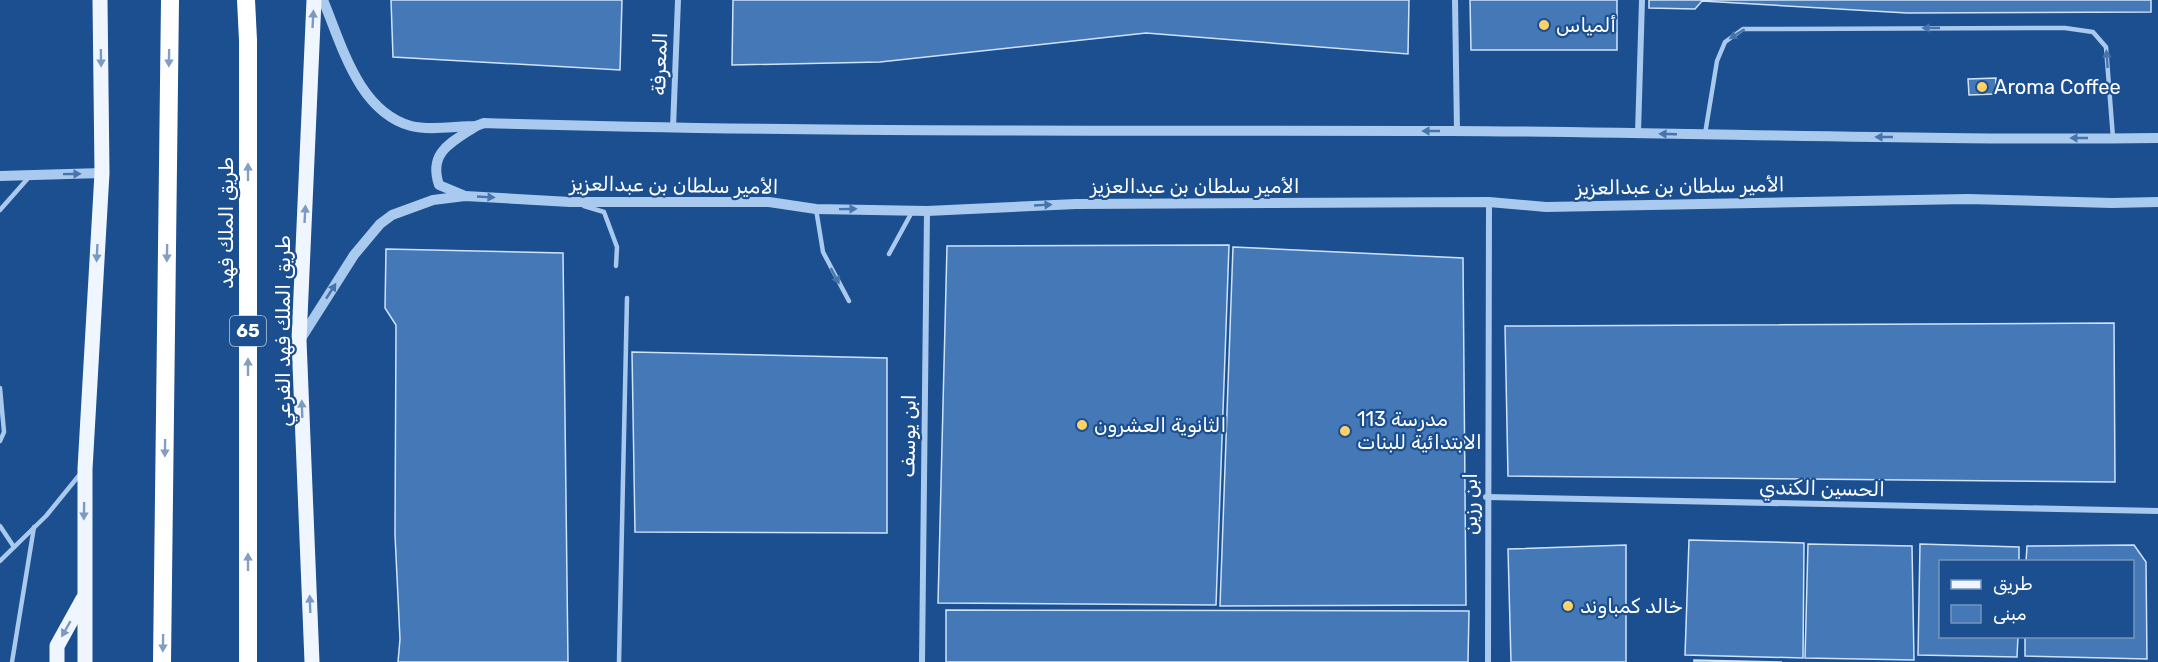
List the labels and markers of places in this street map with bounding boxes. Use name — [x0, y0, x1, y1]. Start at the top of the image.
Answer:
place label: ألمياس — [1556, 13, 1616, 37]
marker: ألمياس — [1537, 18, 1551, 32]
place label: Aroma Coffee — [1994, 75, 2121, 99]
marker: Aroma Coffee — [1975, 80, 1989, 94]
place label: مدرسة 113 الابتدائية للبنات — [1357, 407, 1482, 454]
place label: الثانوية العشرون — [1094, 413, 1226, 437]
marker: الثانوية العشرون — [1075, 418, 1089, 432]
marker: مدرسة 113 الابتدائية للبنات — [1338, 424, 1352, 438]
place label: خالد كمباوند — [1580, 594, 1683, 618]
marker: خالد كمباوند — [1561, 599, 1575, 613]

